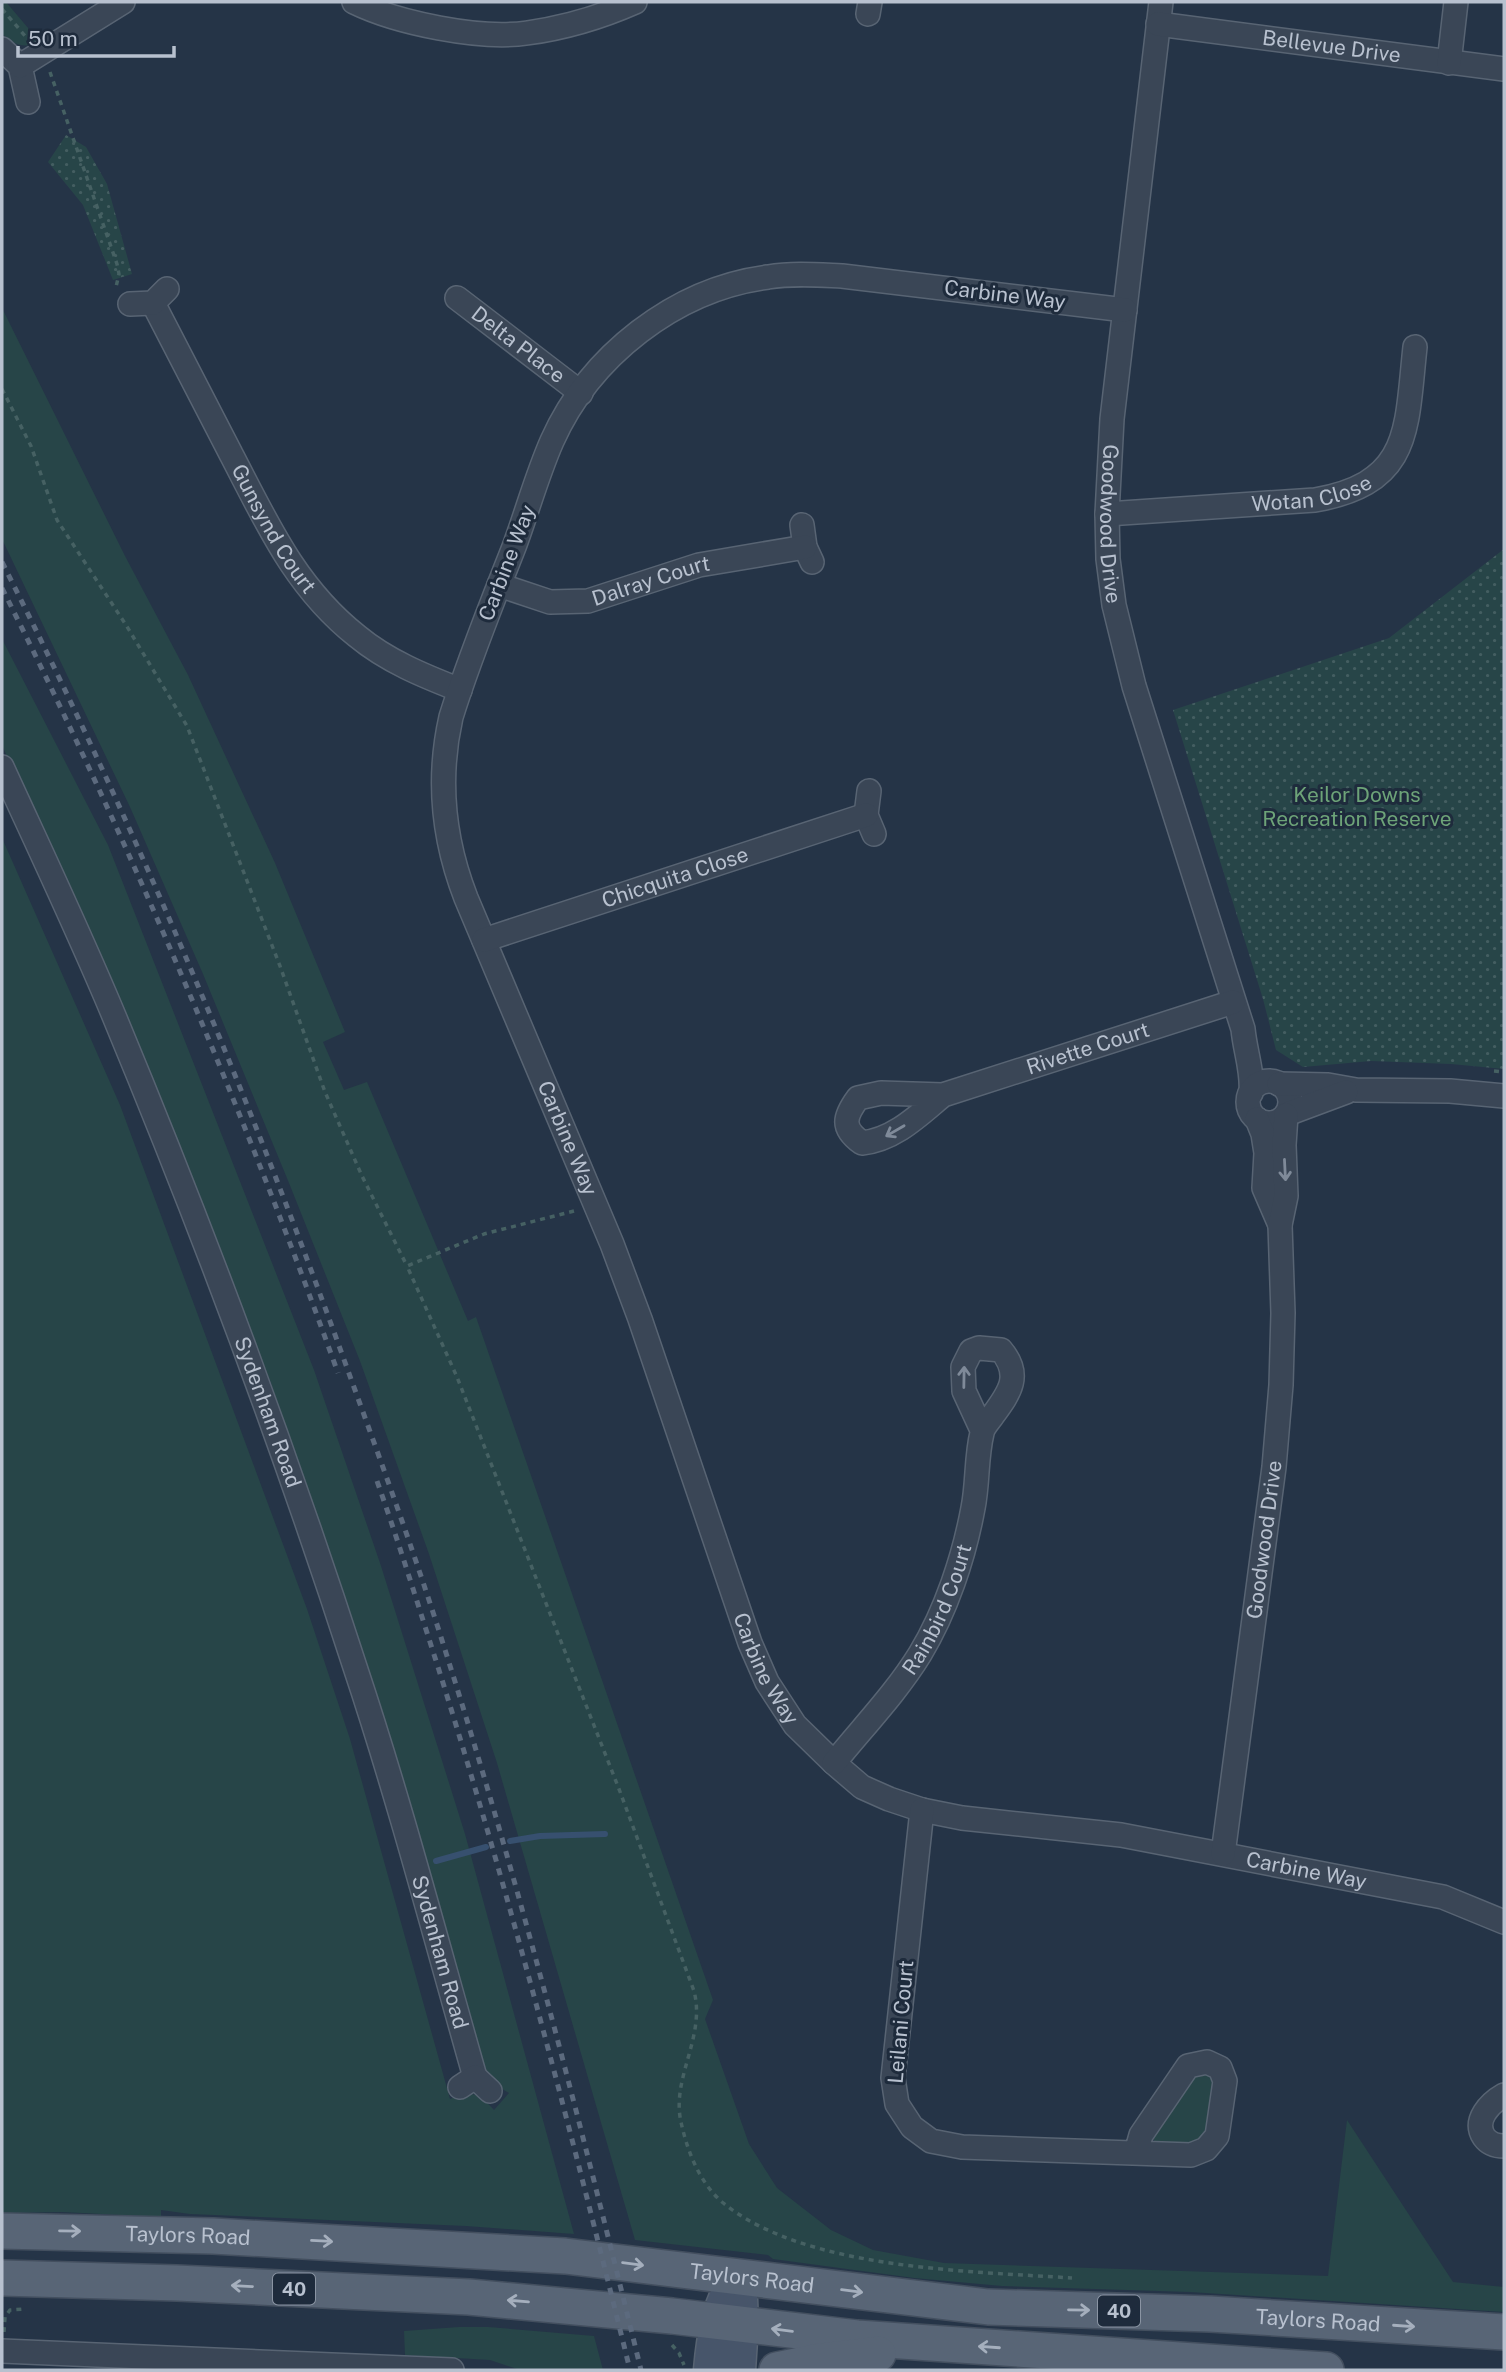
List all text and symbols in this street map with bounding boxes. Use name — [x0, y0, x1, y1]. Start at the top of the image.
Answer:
scale bar — [18, 14, 173, 58]
street label: Bellevue Drive — [1261, 25, 1402, 67]
text: 50 m — [28, 26, 78, 51]
street label: Carbine Way — [943, 275, 1067, 314]
street label: Delta Place — [467, 301, 570, 388]
street label: Goodwood Drive — [1095, 444, 1127, 605]
street label: Gunsynd Court — [226, 460, 322, 598]
street label: Wotan Close — [1251, 469, 1376, 516]
street label: Carbine Way — [473, 501, 540, 624]
street label: Dalray Court — [589, 550, 712, 611]
park label: Keilor Downs Recreation Reserve — [1262, 782, 1452, 831]
street label: Chicquita Close — [598, 841, 751, 913]
street label: Rivette Court — [1023, 1017, 1152, 1079]
street label: Carbine Way — [533, 1077, 603, 1199]
one-way arrow — [886, 1124, 906, 1138]
one-way arrow — [1278, 1158, 1291, 1181]
street label: Sydenham Road — [229, 1333, 307, 1491]
one-way arrow — [957, 1366, 971, 1389]
street label: Goodwood Drive — [1241, 1459, 1287, 1620]
street label: Rainbird Court — [897, 1541, 976, 1680]
street label: Carbine Way — [729, 1609, 804, 1729]
street label: Carbine Way — [1244, 1846, 1369, 1894]
street label: Sydenham Road — [407, 1872, 474, 2032]
street label: Leilani Court — [883, 1959, 918, 2085]
street label: Taylors Road — [125, 2221, 251, 2250]
one-way arrow — [58, 2225, 81, 2238]
one-way arrow — [310, 2235, 333, 2248]
one-way arrow — [621, 2257, 644, 2270]
street label: Taylors Road — [688, 2258, 816, 2298]
road number: 40 — [273, 2274, 315, 2304]
one-way arrow — [230, 2280, 253, 2293]
one-way arrow — [840, 2284, 863, 2297]
one-way arrow — [507, 2294, 530, 2307]
road number: 40 — [1098, 2296, 1140, 2326]
one-way arrow — [1067, 2304, 1090, 2317]
street label: Taylors Road — [1255, 2304, 1381, 2336]
one-way arrow — [1392, 2320, 1414, 2333]
one-way arrow — [771, 2323, 794, 2336]
one-way arrow — [978, 2341, 1001, 2354]

